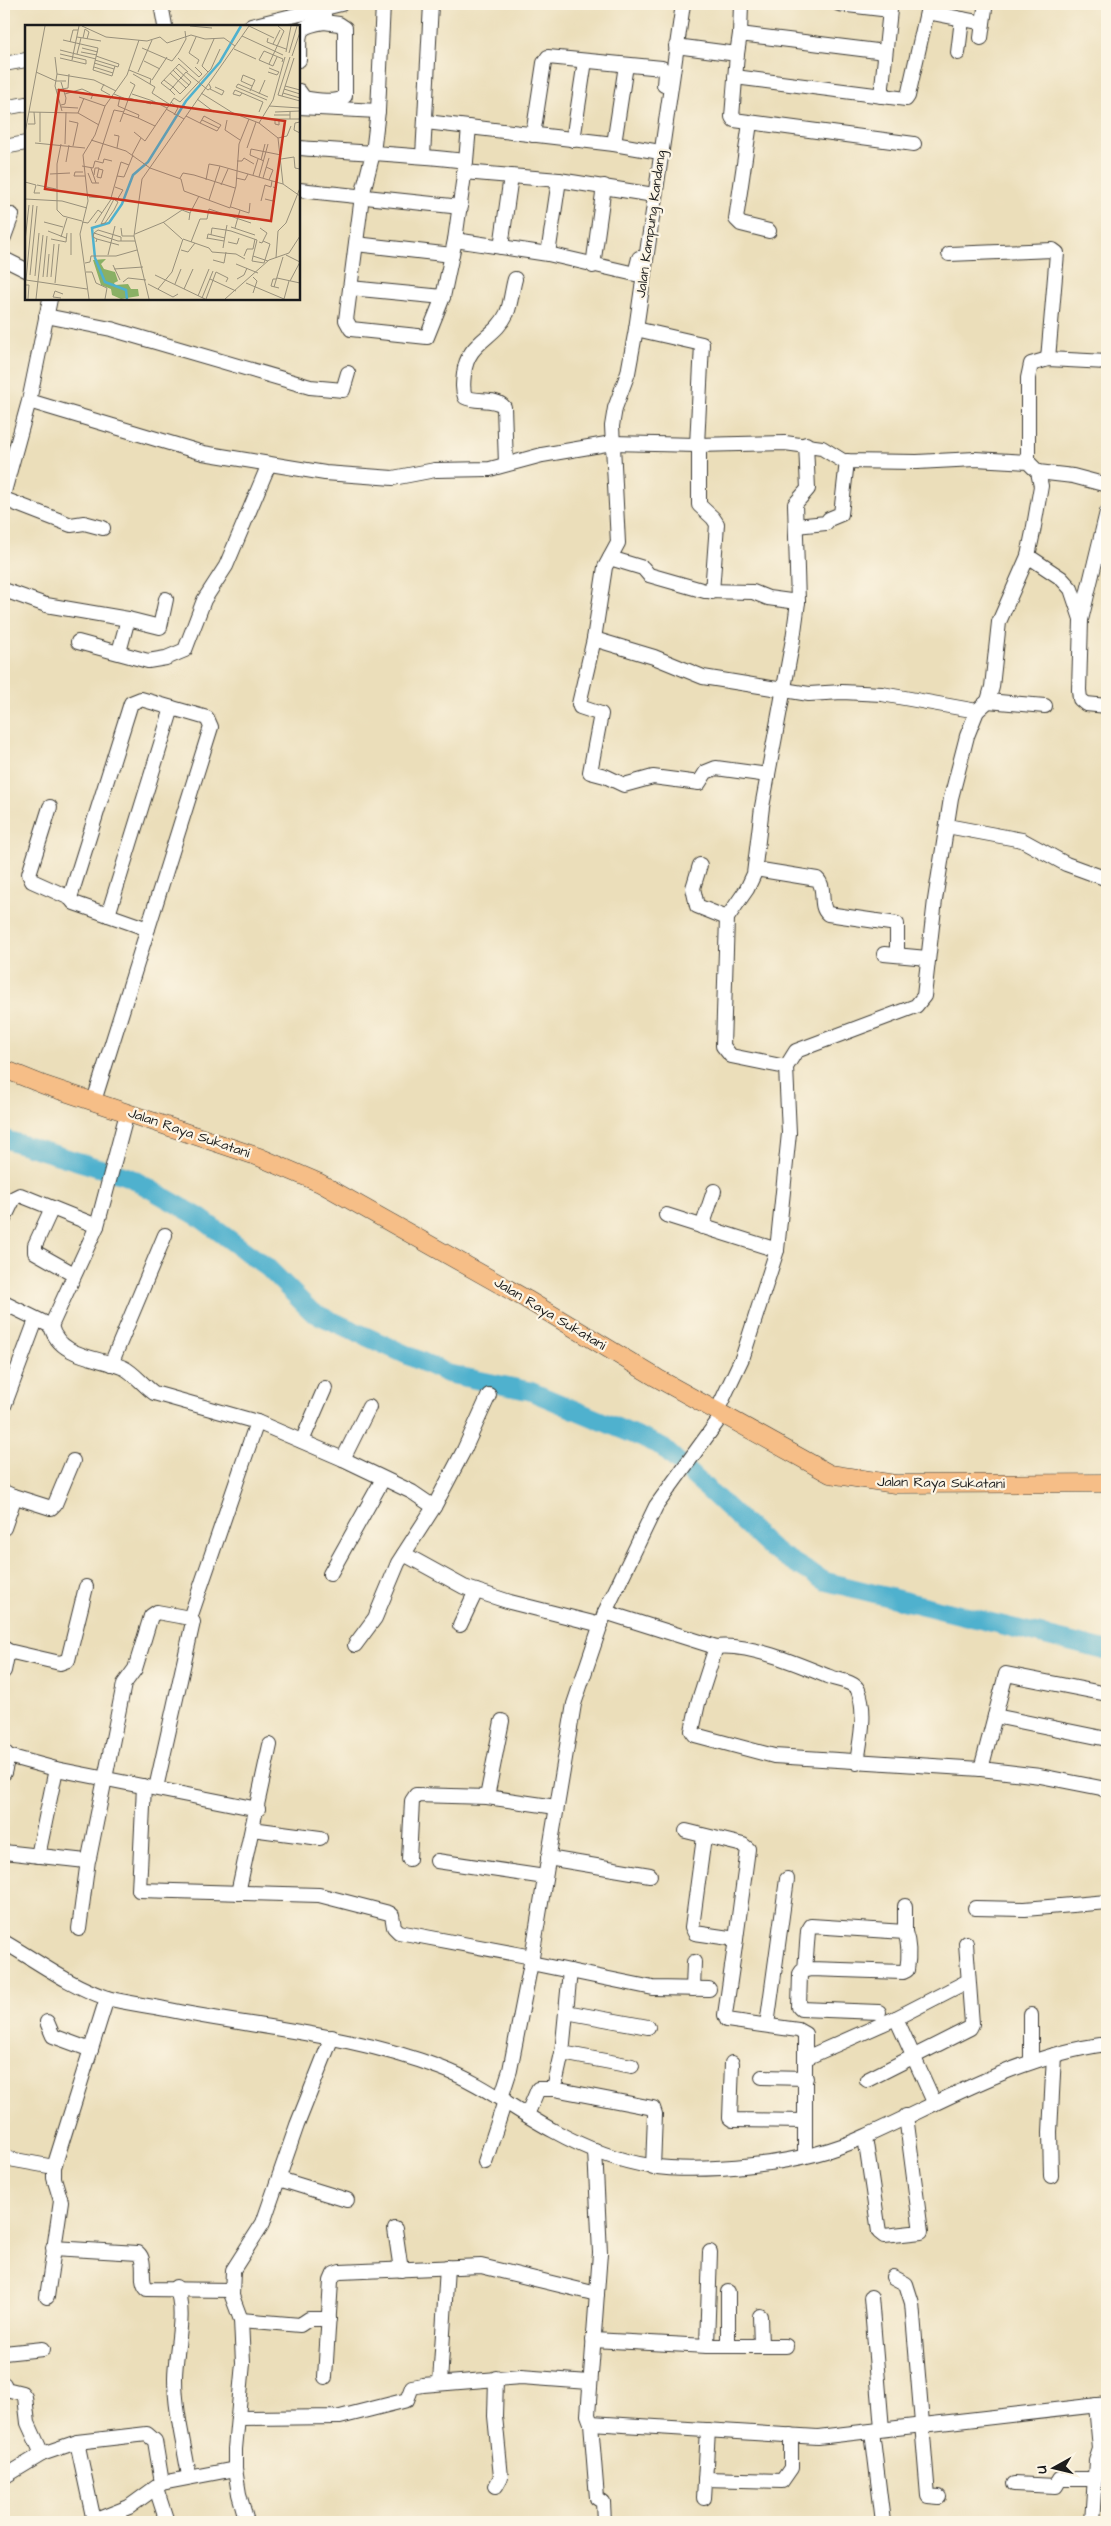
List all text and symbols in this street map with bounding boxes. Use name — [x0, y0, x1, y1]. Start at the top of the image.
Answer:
inset map — [25, 25, 300, 300]
street label: Jalan Kampung Kandang — [631, 149, 671, 299]
street label: Jalan Raya Sukatani — [125, 1103, 253, 1163]
street label: Jalan Raya Sukatani — [490, 1273, 610, 1355]
street label: Jalan Raya Sukatani — [877, 1472, 1005, 1494]
north arrow — [1028, 2444, 1078, 2494]
text: U — [1032, 2464, 1053, 2475]

